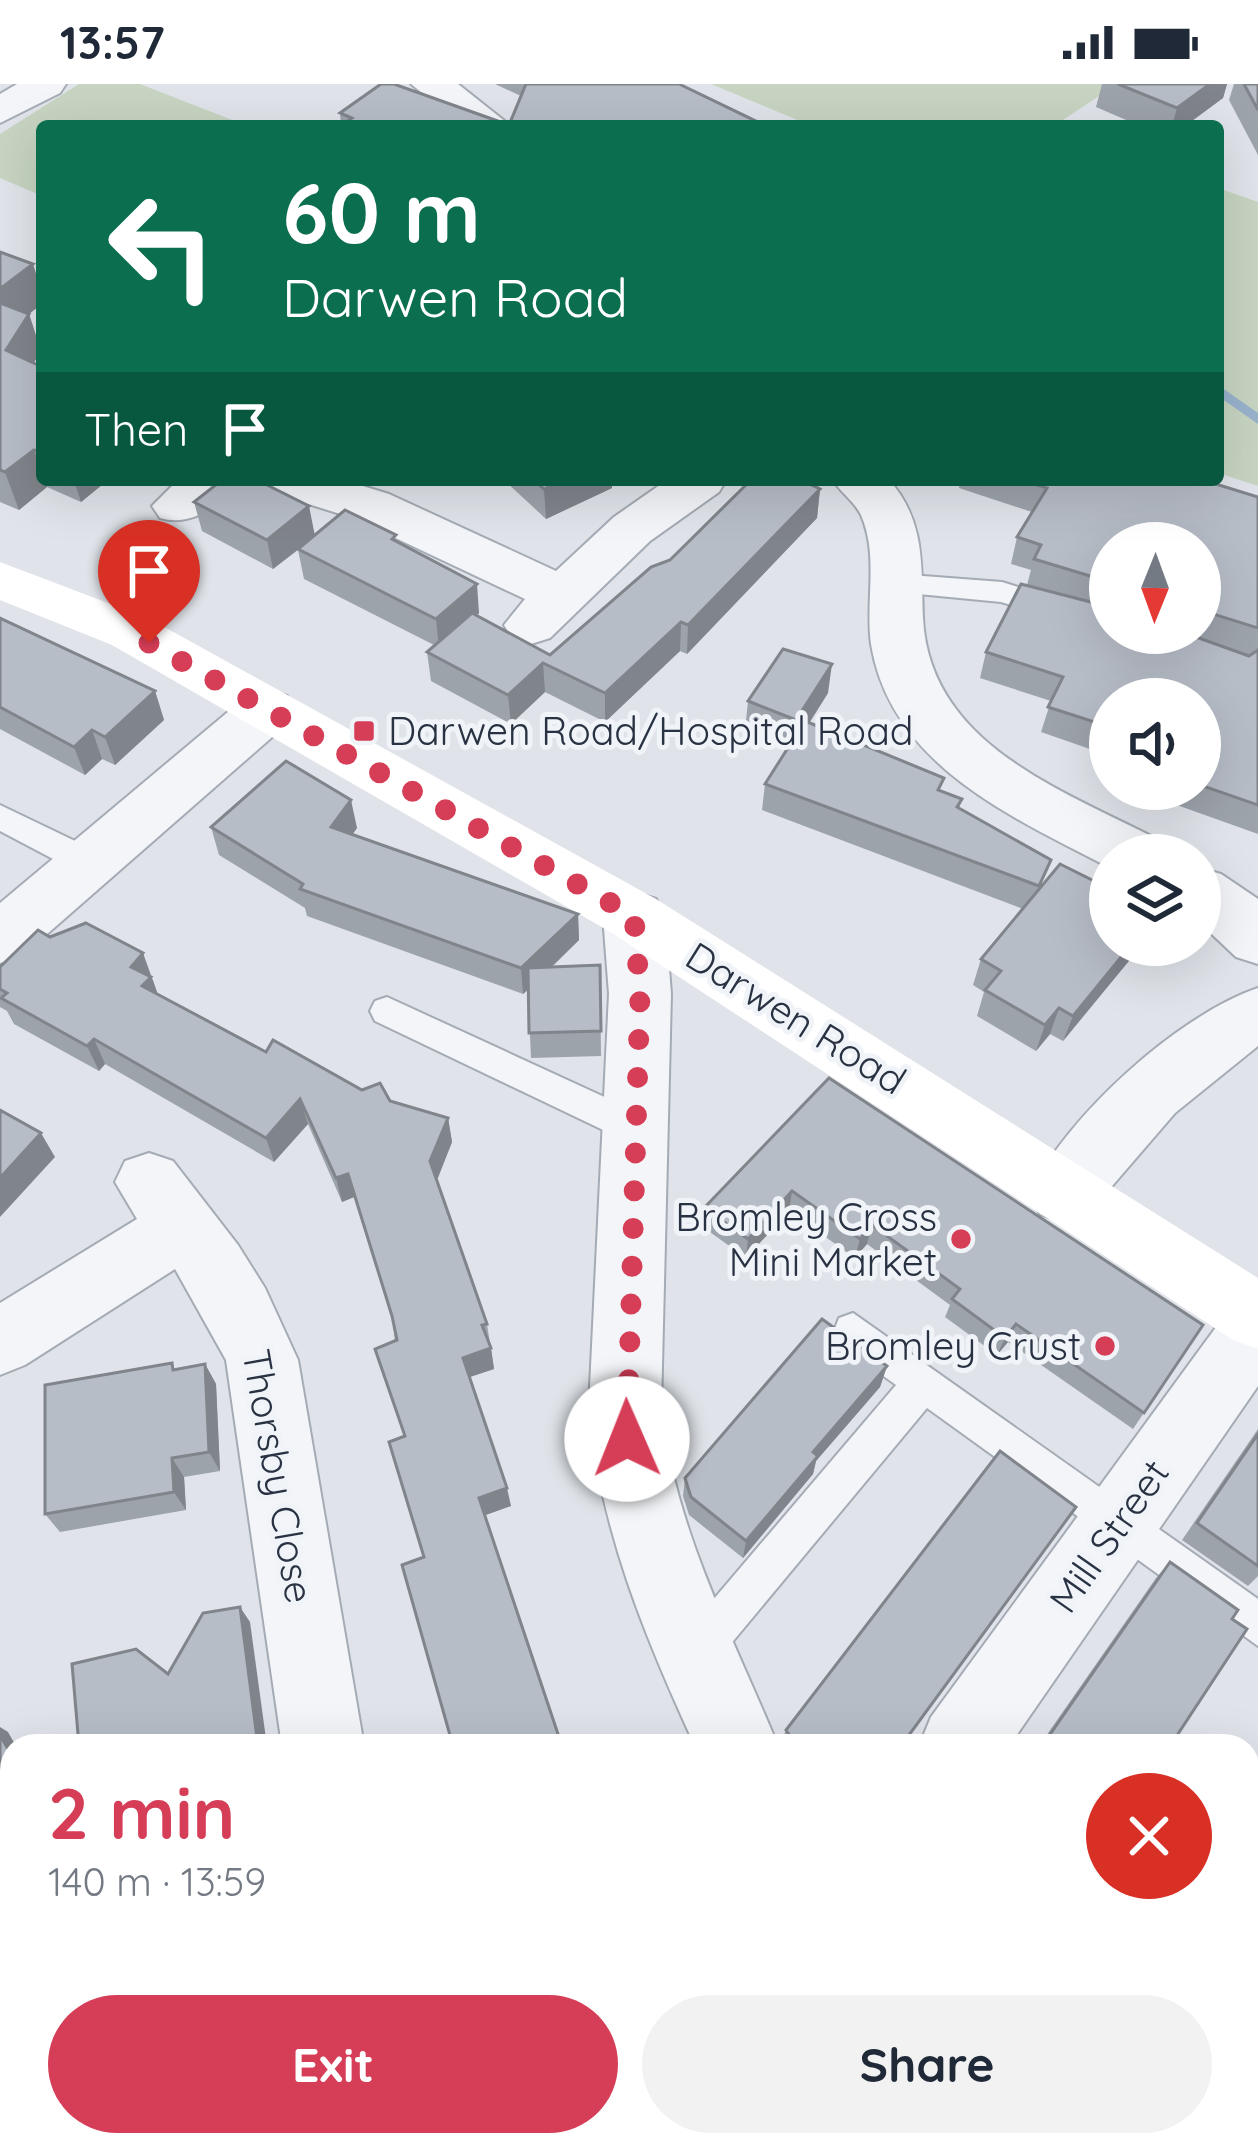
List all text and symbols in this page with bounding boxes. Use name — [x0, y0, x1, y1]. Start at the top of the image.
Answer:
text: 13:57 — [60, 14, 165, 70]
text: 60 m — [282, 159, 481, 264]
icon: left — [84, 168, 240, 324]
text: Darwen Road — [282, 263, 628, 331]
icon: arrive — [212, 396, 278, 462]
text: Then — [84, 401, 188, 457]
pin — [98, 520, 200, 643]
north arrow — [1089, 522, 1221, 654]
map controls — [1089, 522, 1221, 966]
icon: arrive — [116, 538, 182, 604]
button: sound — [1089, 678, 1221, 810]
place label: Darwen Road/Hospital Road — [388, 706, 913, 755]
marker: Darwen Road/Hospital Road — [351, 718, 377, 744]
button: layers — [1089, 834, 1221, 966]
street label: Darwen Road — [677, 931, 915, 1105]
place label: Bromley Cross Mini Market — [675, 1192, 937, 1286]
marker: Bromley Cross Mini Market — [948, 1226, 974, 1252]
place label: Bromley Crust — [825, 1321, 1081, 1370]
marker: Bromley Crust — [1092, 1333, 1118, 1359]
street label: Thorsby Close — [232, 1345, 325, 1607]
position arrow — [564, 1376, 690, 1502]
street label: Mill Street — [1038, 1450, 1179, 1622]
text: 2 min — [48, 1767, 235, 1857]
button: close — [1086, 1773, 1212, 1899]
text: 140 m · 13:59 — [48, 1857, 266, 1906]
button: Exit — [48, 1995, 618, 2133]
button: Share — [642, 1995, 1212, 2133]

